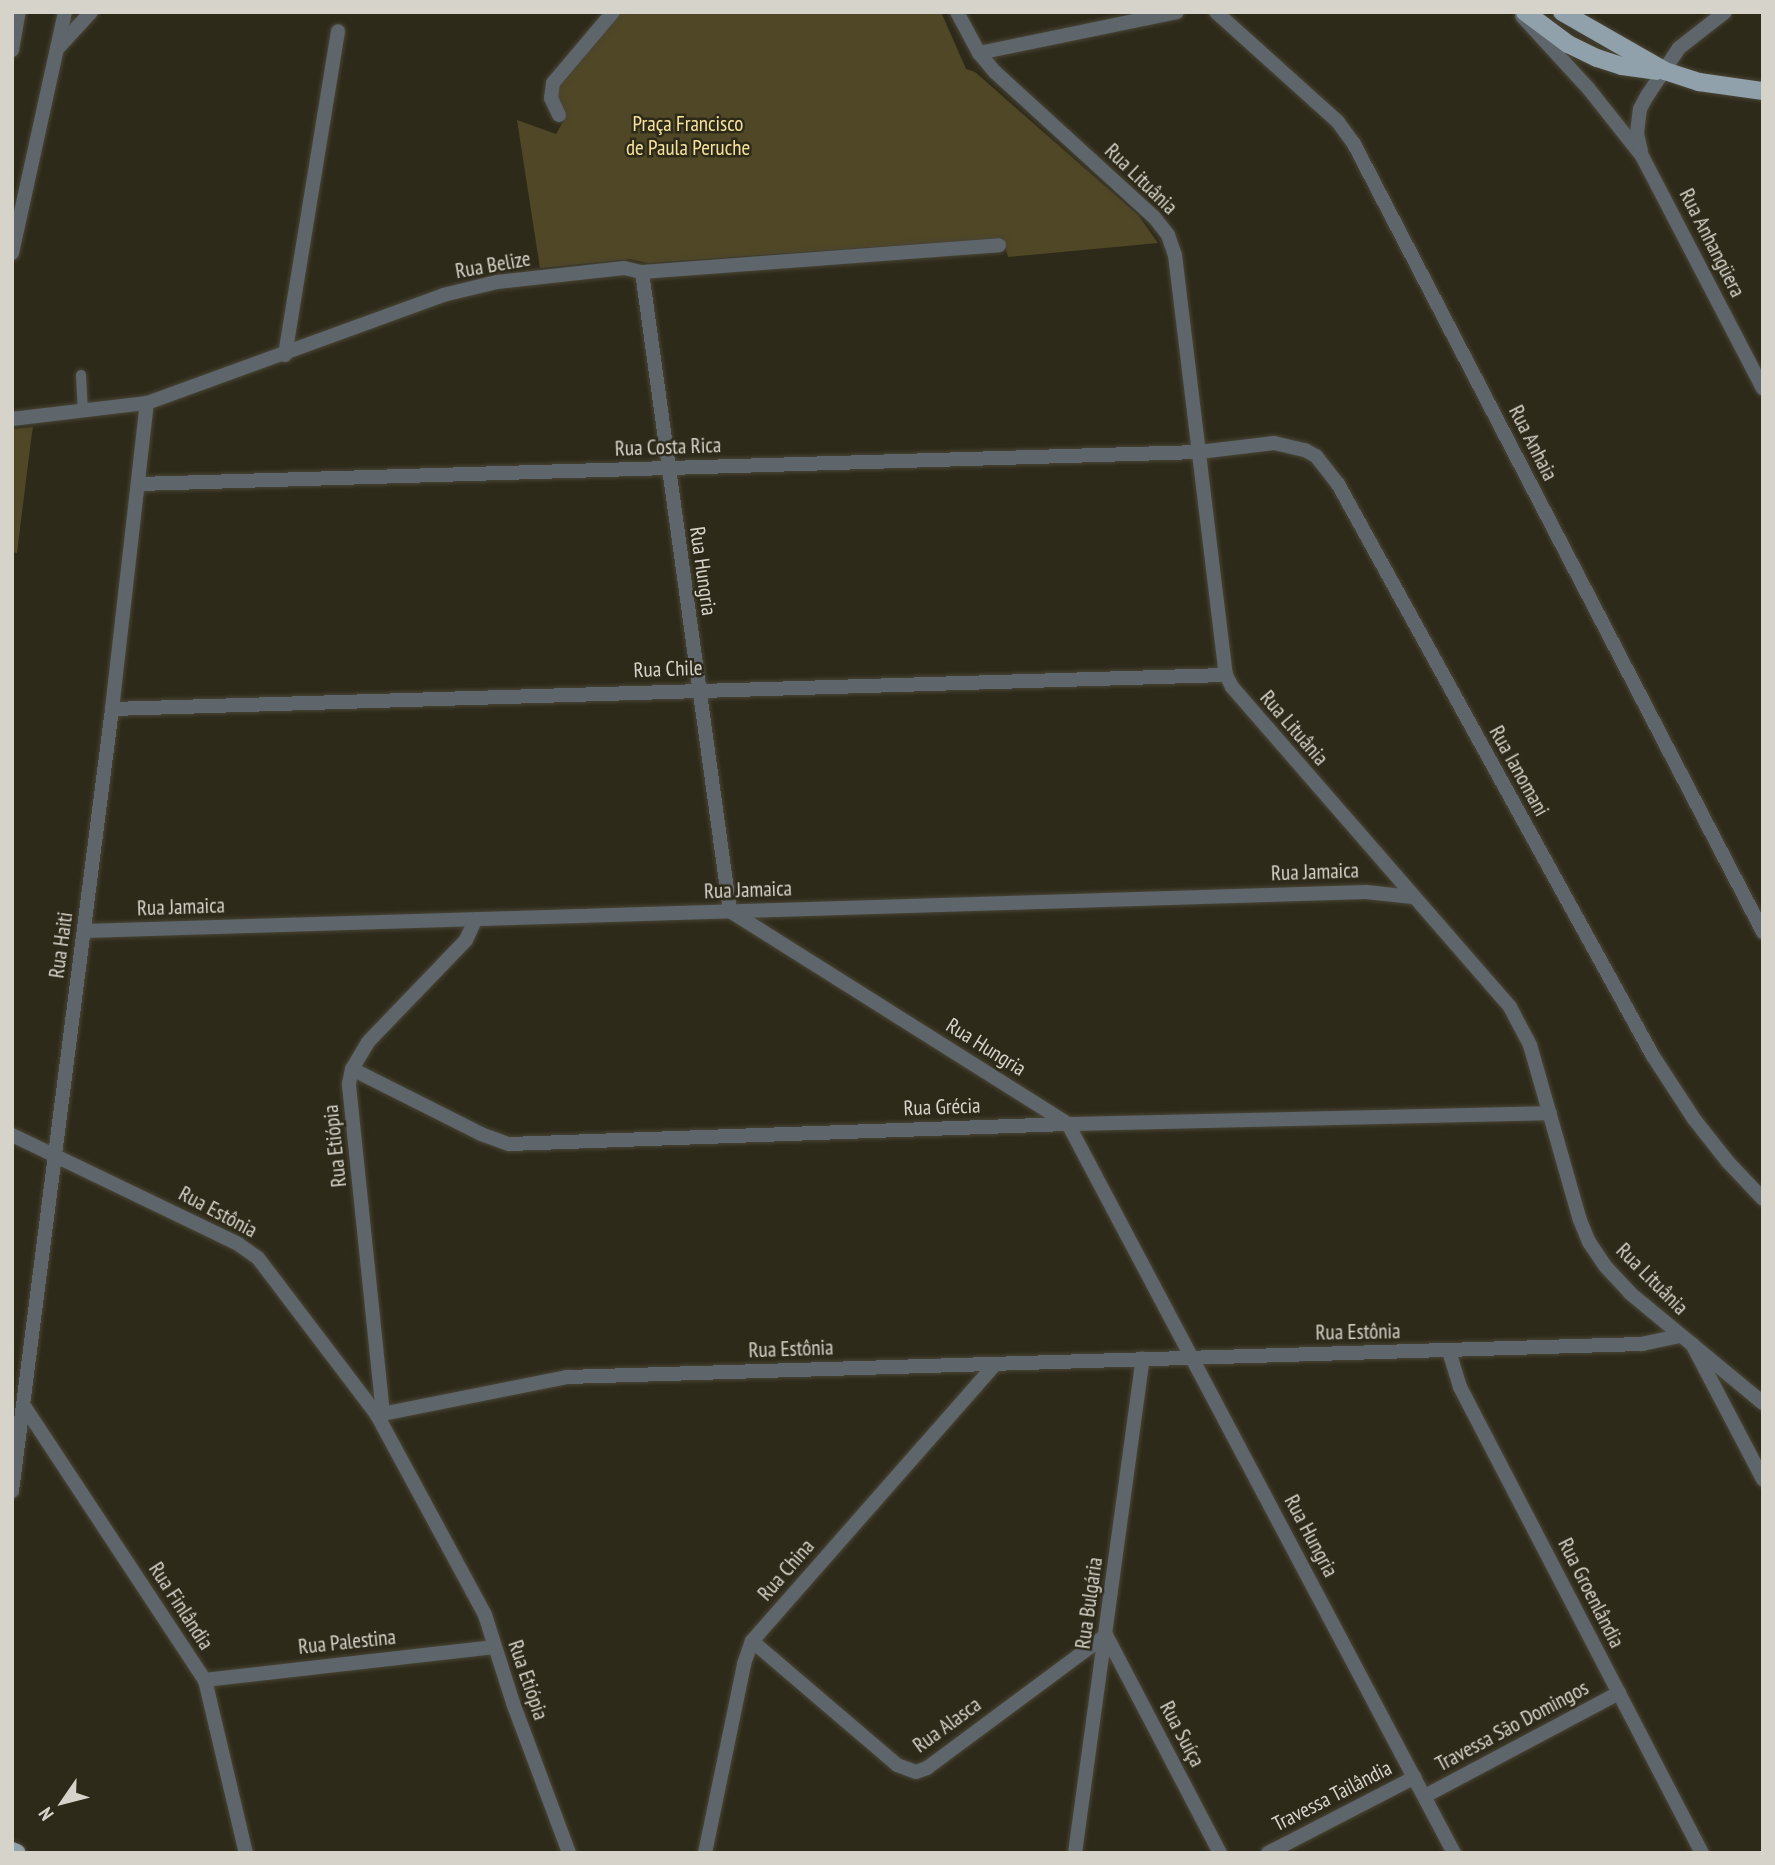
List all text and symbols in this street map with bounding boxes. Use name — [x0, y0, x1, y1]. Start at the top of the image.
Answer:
park label: Praça Francisco de Paula Peruche — [626, 111, 750, 161]
street label: Rua Lituânia — [1100, 138, 1182, 220]
street label: Rua Anhangüera — [1674, 184, 1750, 302]
street label: Rua Belize — [453, 246, 533, 284]
street label: Rua Anhaia — [1503, 401, 1563, 485]
street label: Rua Costa Rica — [614, 433, 722, 461]
street label: Rua Hungria — [684, 525, 722, 617]
street label: Rua Chile — [633, 655, 703, 683]
street label: Rua Lituânia — [1255, 685, 1333, 771]
street label: Rua Ianomani — [1484, 721, 1554, 821]
street label: Rua Jamaica — [1271, 858, 1359, 886]
street label: Rua Jamaica — [704, 876, 792, 904]
street label: Rua Jamaica — [137, 893, 225, 921]
street label: Rua Haiti — [44, 910, 78, 980]
street label: Rua Hungria — [941, 1013, 1031, 1081]
street label: Rua Grécia — [903, 1093, 981, 1121]
street label: Rua Etiópia — [318, 1104, 352, 1188]
street label: Rua Estônia — [175, 1181, 261, 1243]
street label: Rua Lituânia — [1611, 1238, 1693, 1320]
street label: Rua Estônia — [1315, 1319, 1401, 1345]
street label: Rua Estônia — [748, 1335, 834, 1363]
street label: Rua Hungria — [1279, 1491, 1343, 1581]
street label: Rua China — [753, 1534, 819, 1606]
street label: Rua Groenlândia — [1553, 1534, 1629, 1652]
street label: Rua Bulgária — [1070, 1556, 1108, 1650]
street label: Rua Finlândia — [143, 1558, 219, 1654]
street label: Rua Palestina — [297, 1624, 397, 1660]
street label: Rua Etiópia — [503, 1637, 553, 1723]
street label: Travessa São Domingos — [1431, 1675, 1593, 1777]
street label: Rua Alasca — [908, 1692, 986, 1758]
street label: Rua Suíça — [1154, 1697, 1210, 1771]
street label: Travessa Tailândia — [1268, 1755, 1396, 1837]
north arrow — [28, 1767, 98, 1837]
text: N — [33, 1803, 59, 1825]

